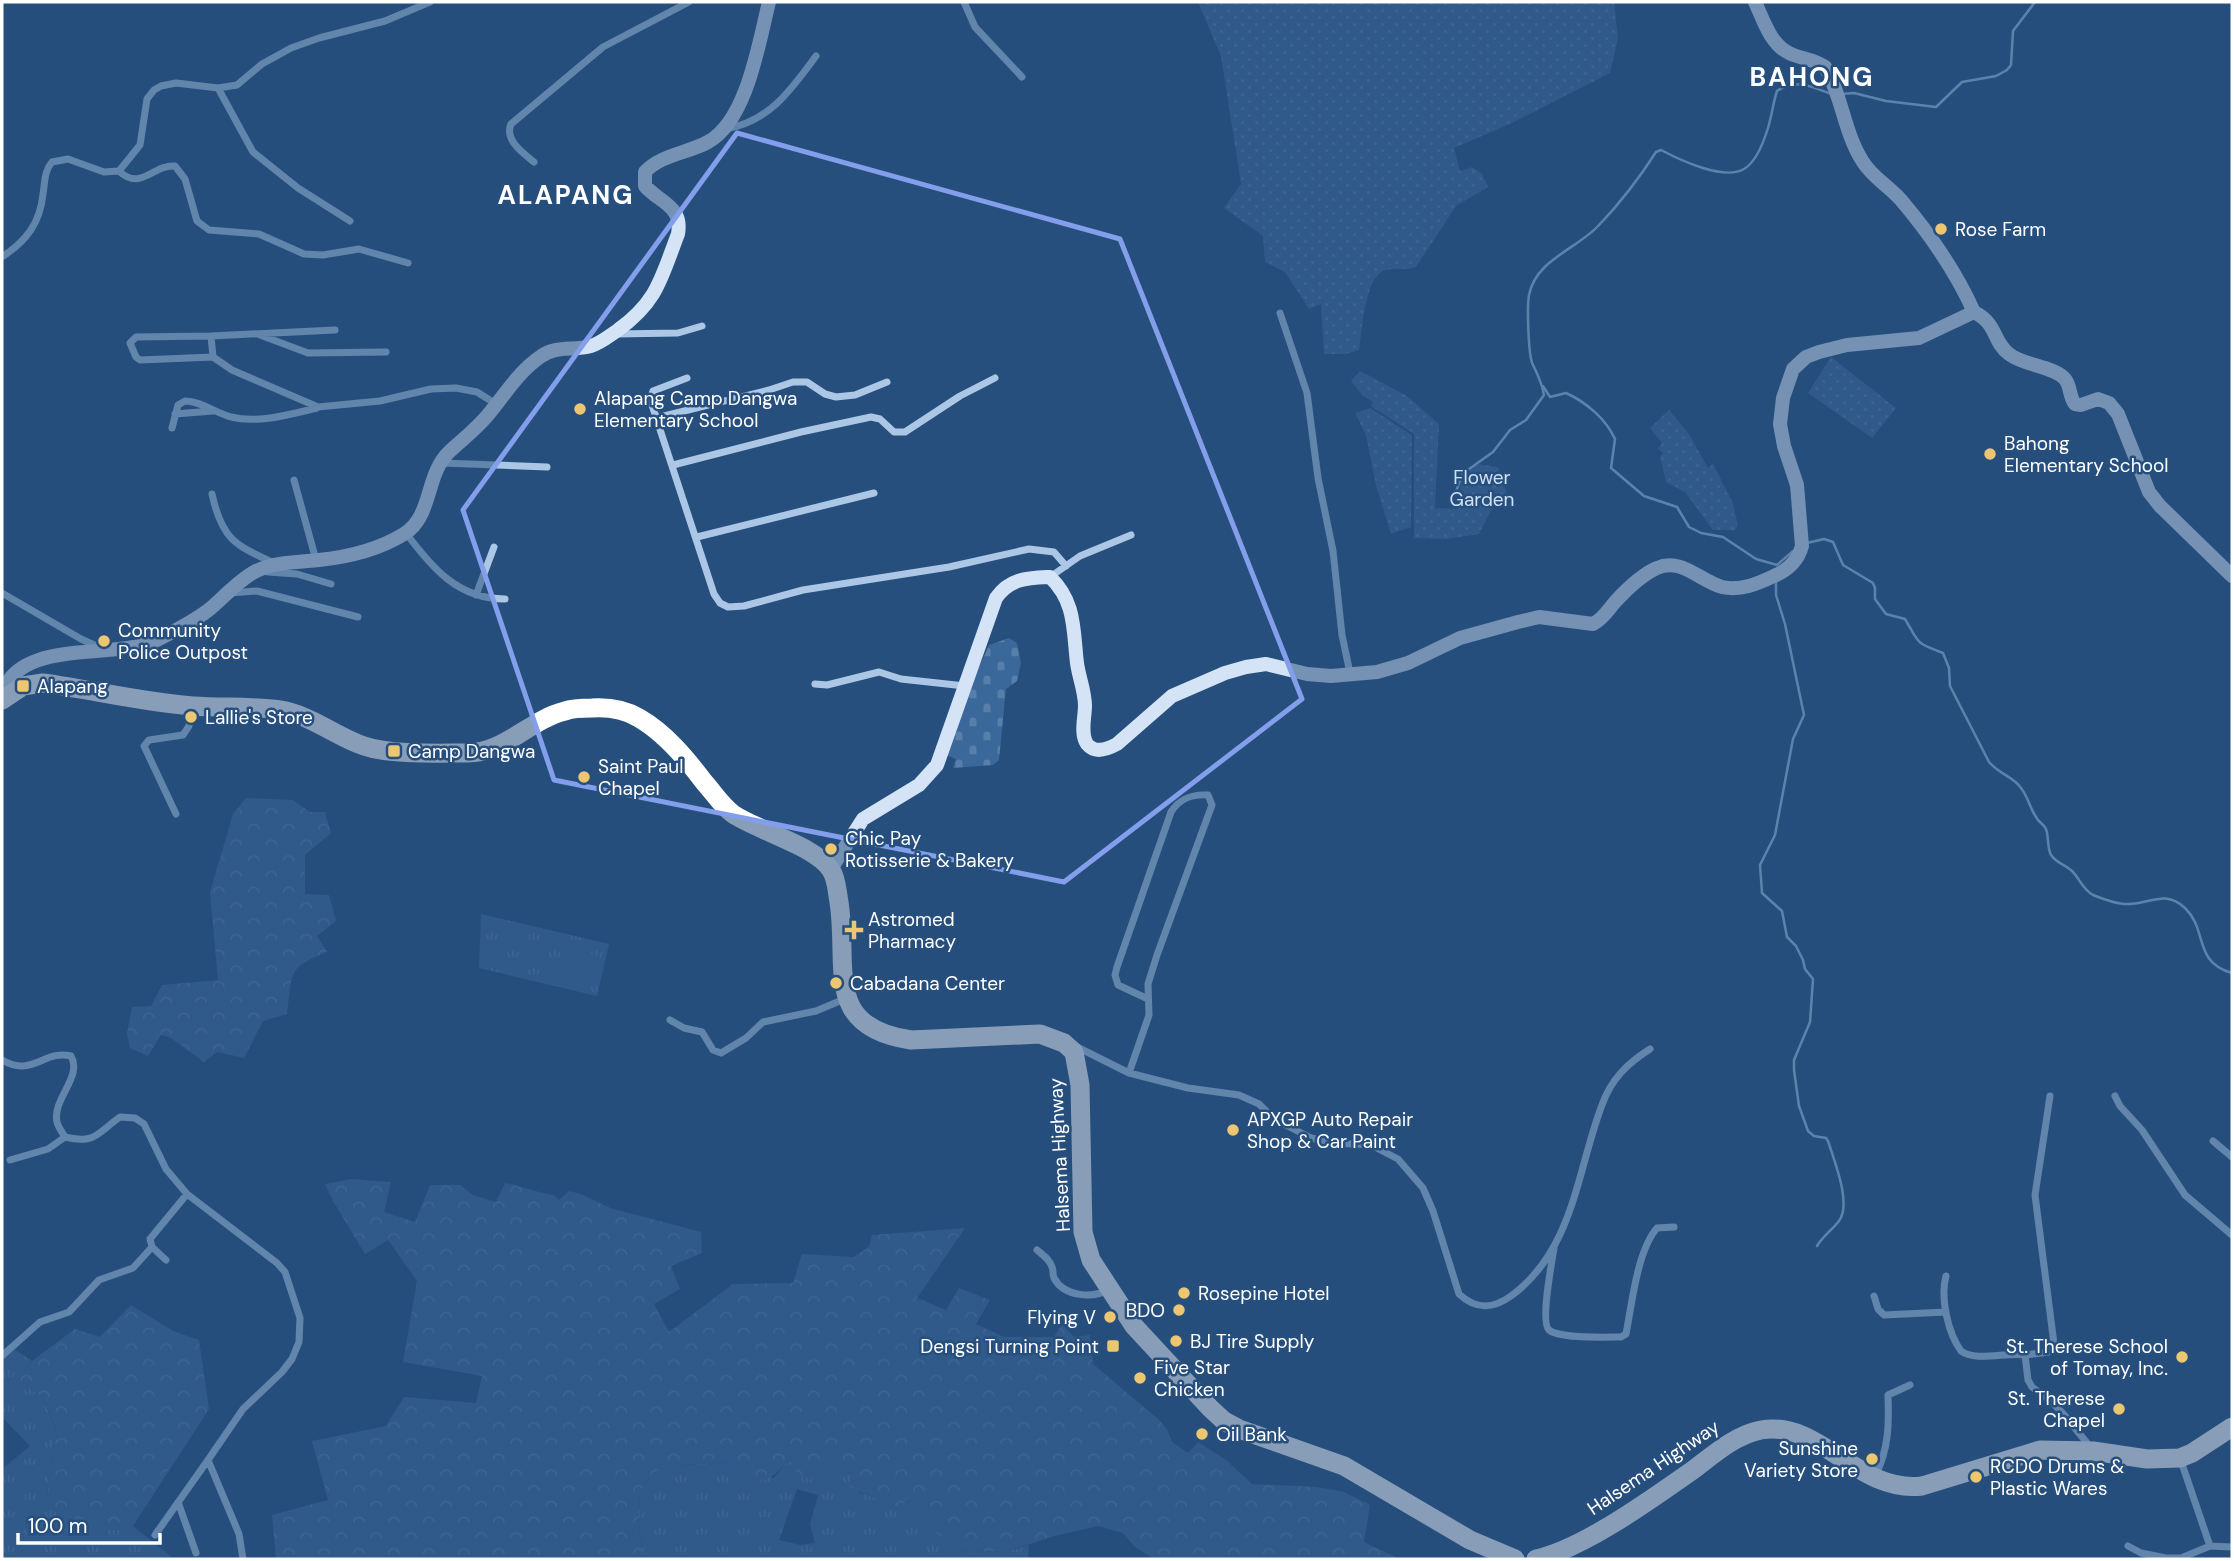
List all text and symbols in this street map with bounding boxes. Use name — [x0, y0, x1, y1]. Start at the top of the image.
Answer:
district label: BAHONG — [1749, 60, 1875, 94]
district label: ALAPANG — [497, 178, 635, 212]
place label: Rose Farm — [1955, 217, 2046, 242]
marker: Rose Farm — [1933, 221, 1949, 237]
place label: Alapang Camp Dangwa Elementary School — [594, 386, 797, 433]
marker: Alapang Camp Dangwa Elementary School — [572, 401, 588, 417]
place label: Bahong Elementary School — [2004, 431, 2168, 478]
marker: Bahong Elementary School — [1982, 446, 1998, 462]
park label: Flower Garden — [1449, 465, 1515, 512]
place label: Community Police Outpost — [118, 618, 248, 665]
marker: Community Police Outpost — [96, 633, 112, 649]
place label: Alapang — [37, 674, 108, 699]
marker: Alapang — [15, 678, 31, 694]
place label: Lallie's Store — [205, 705, 313, 730]
marker: Lallie's Store — [183, 709, 199, 725]
place label: Camp Dangwa — [408, 739, 535, 764]
marker: Camp Dangwa — [386, 743, 402, 759]
place label: Saint Paul Chapel — [598, 754, 683, 801]
marker: Saint Paul Chapel — [576, 769, 592, 785]
place label: Chic Pay Rotisserie & Bakery — [845, 826, 1014, 873]
marker: Chic Pay Rotisserie & Bakery — [823, 841, 839, 857]
place label: Astromed Pharmacy — [868, 907, 956, 954]
marker: Astromed Pharmacy — [846, 922, 862, 938]
place label: Cabadana Center — [850, 971, 1005, 996]
marker: Cabadana Center — [828, 975, 844, 991]
street label: Halsema Highway — [1043, 1077, 1076, 1233]
place label: APXGP Auto Repair Shop & Car Paint — [1247, 1107, 1413, 1154]
marker: APXGP Auto Repair Shop & Car Paint — [1225, 1122, 1241, 1138]
place label: Rosepine Hotel — [1198, 1281, 1330, 1306]
marker: Rosepine Hotel — [1176, 1285, 1192, 1301]
place label: BDO — [1126, 1298, 1165, 1323]
marker: BDO — [1171, 1302, 1187, 1318]
place label: Flying V — [1027, 1305, 1096, 1330]
marker: Flying V — [1102, 1309, 1118, 1325]
place label: BJ Tire Supply — [1190, 1329, 1315, 1354]
marker: BJ Tire Supply — [1168, 1333, 1184, 1349]
place label: Dengsi Turning Point — [920, 1334, 1099, 1359]
place label: St. Therese School of Tomay, Inc. — [2006, 1334, 2168, 1381]
marker: Dengsi Turning Point — [1105, 1338, 1121, 1354]
marker: St. Therese School of Tomay, Inc. — [2174, 1349, 2190, 1365]
place label: Five Star Chicken — [1154, 1355, 1230, 1402]
marker: Five Star Chicken — [1132, 1370, 1148, 1386]
place label: St. Therese Chapel — [2008, 1386, 2105, 1433]
marker: St. Therese Chapel — [2111, 1401, 2127, 1417]
street label: Halsema Highway — [1582, 1414, 1724, 1521]
place label: Oil Bank — [1216, 1422, 1287, 1447]
marker: Oil Bank — [1194, 1426, 1210, 1442]
place label: Sunshine Variety Store — [1744, 1436, 1858, 1483]
marker: Sunshine Variety Store — [1864, 1451, 1880, 1467]
place label: RCDO Drums & Plastic Wares — [1990, 1454, 2124, 1501]
marker: RCDO Drums & Plastic Wares — [1968, 1469, 1984, 1485]
scale bar — [18, 1502, 159, 1546]
text: 100 m — [28, 1512, 88, 1540]

